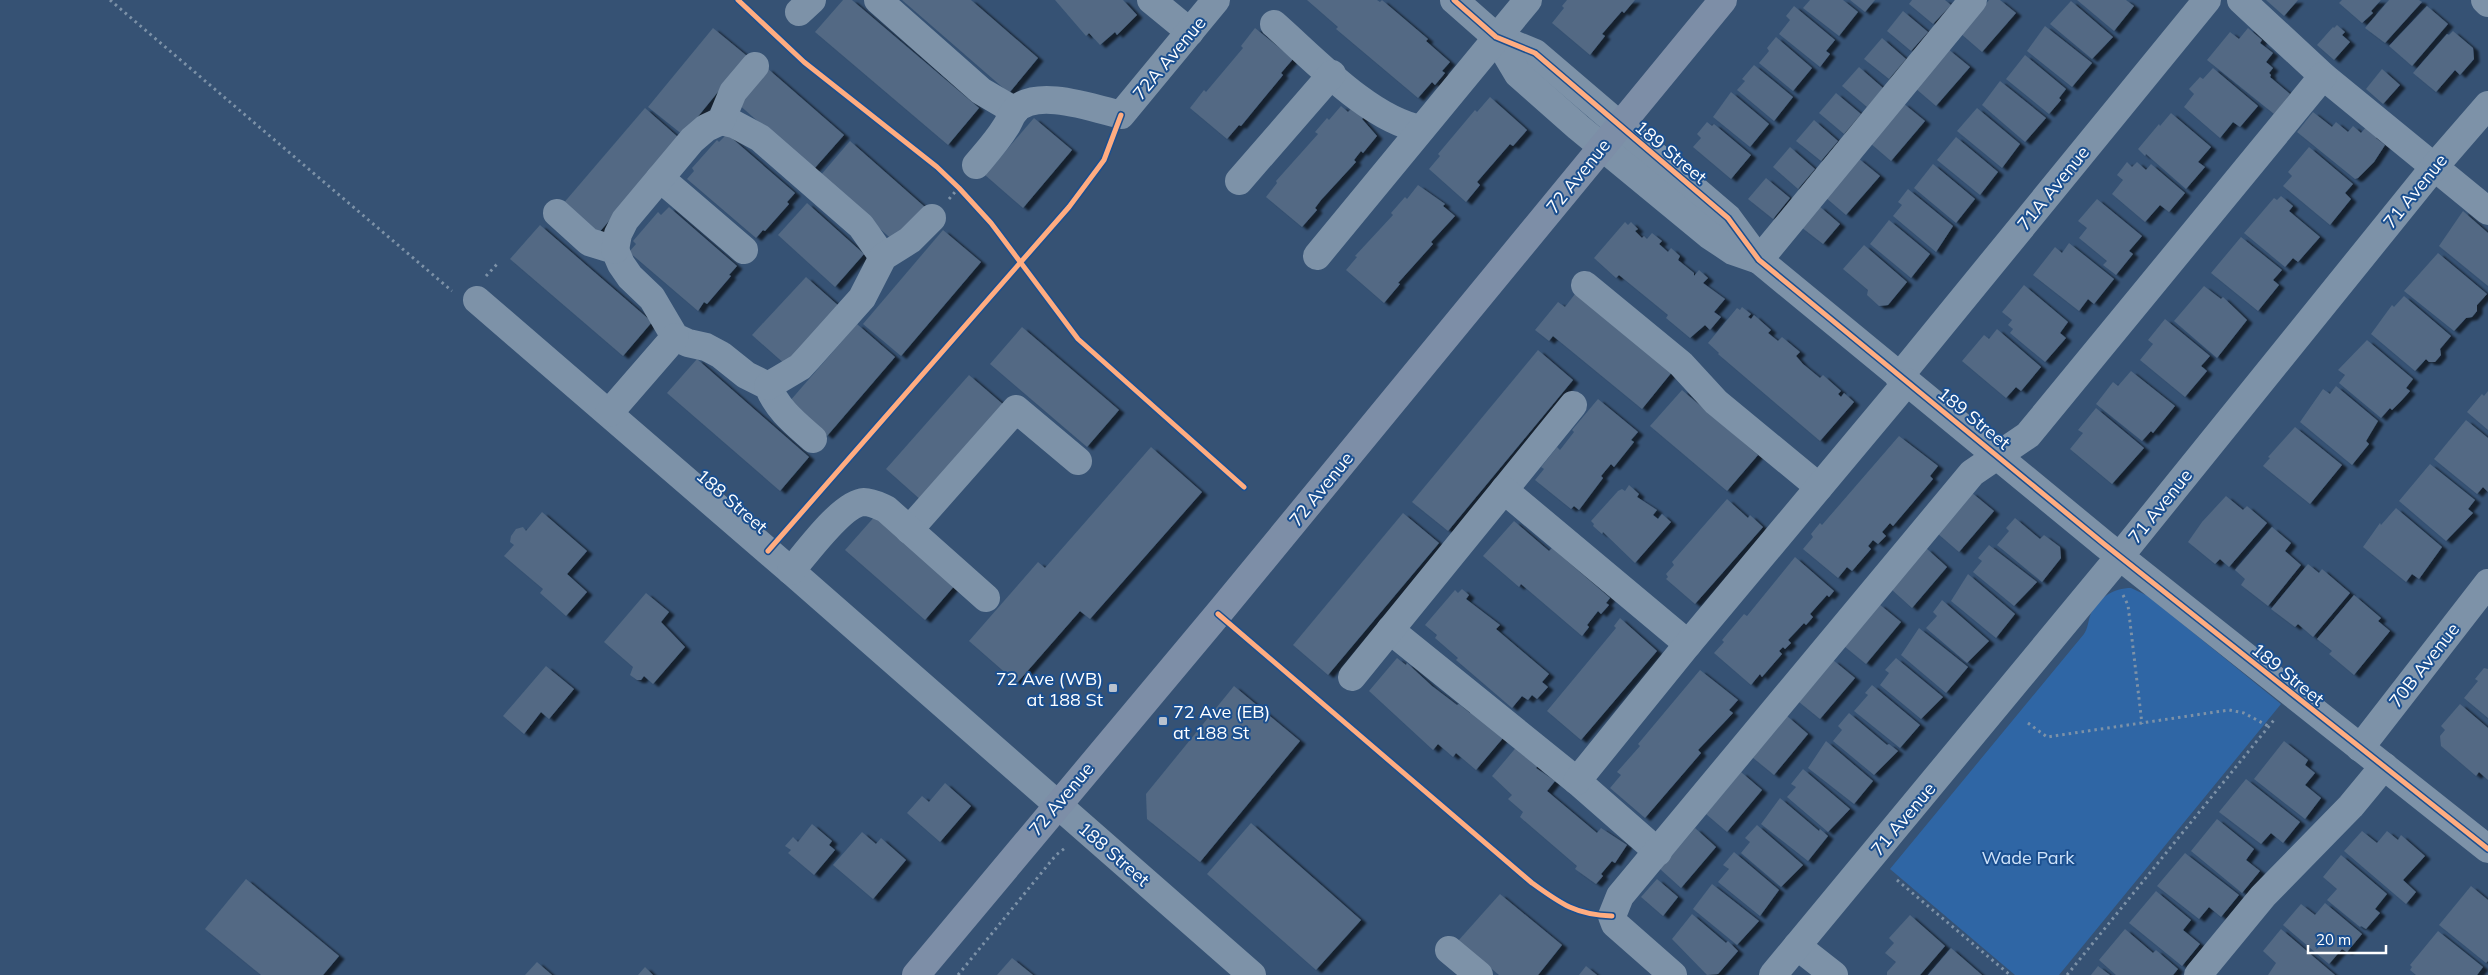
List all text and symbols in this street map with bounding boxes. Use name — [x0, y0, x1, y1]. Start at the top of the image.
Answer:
street label: 72A Avenue — [1127, 11, 1211, 105]
street label: 189 Street — [1630, 115, 1712, 189]
street label: 72 Avenue — [1541, 134, 1615, 218]
street label: 71A Avenue — [2012, 141, 2094, 235]
street label: 71 Avenue — [2378, 149, 2452, 233]
street label: 189 Street — [1933, 382, 2015, 454]
street label: 72 Avenue — [1284, 447, 1358, 531]
street label: 188 Street — [692, 464, 772, 538]
street label: 71 Avenue — [2123, 464, 2197, 548]
street label: 70B Avenue — [2384, 618, 2464, 712]
street label: 189 Street — [2247, 638, 2329, 710]
place label: 72 Ave (WB) at 188 St — [996, 667, 1103, 711]
marker: 72 Ave (WB) at 188 St — [1107, 682, 1119, 694]
place label: 72 Ave (EB) at 188 St — [1173, 700, 1270, 744]
marker: 72 Ave (EB) at 188 St — [1157, 715, 1169, 727]
street label: 72 Avenue — [1024, 758, 1098, 840]
street label: 71 Avenue — [1866, 778, 1940, 860]
street label: 188 Street — [1074, 817, 1154, 891]
park label: Wade Park — [1982, 846, 2075, 869]
scale bar — [2308, 922, 2386, 954]
text: 20 m — [2316, 930, 2351, 949]

